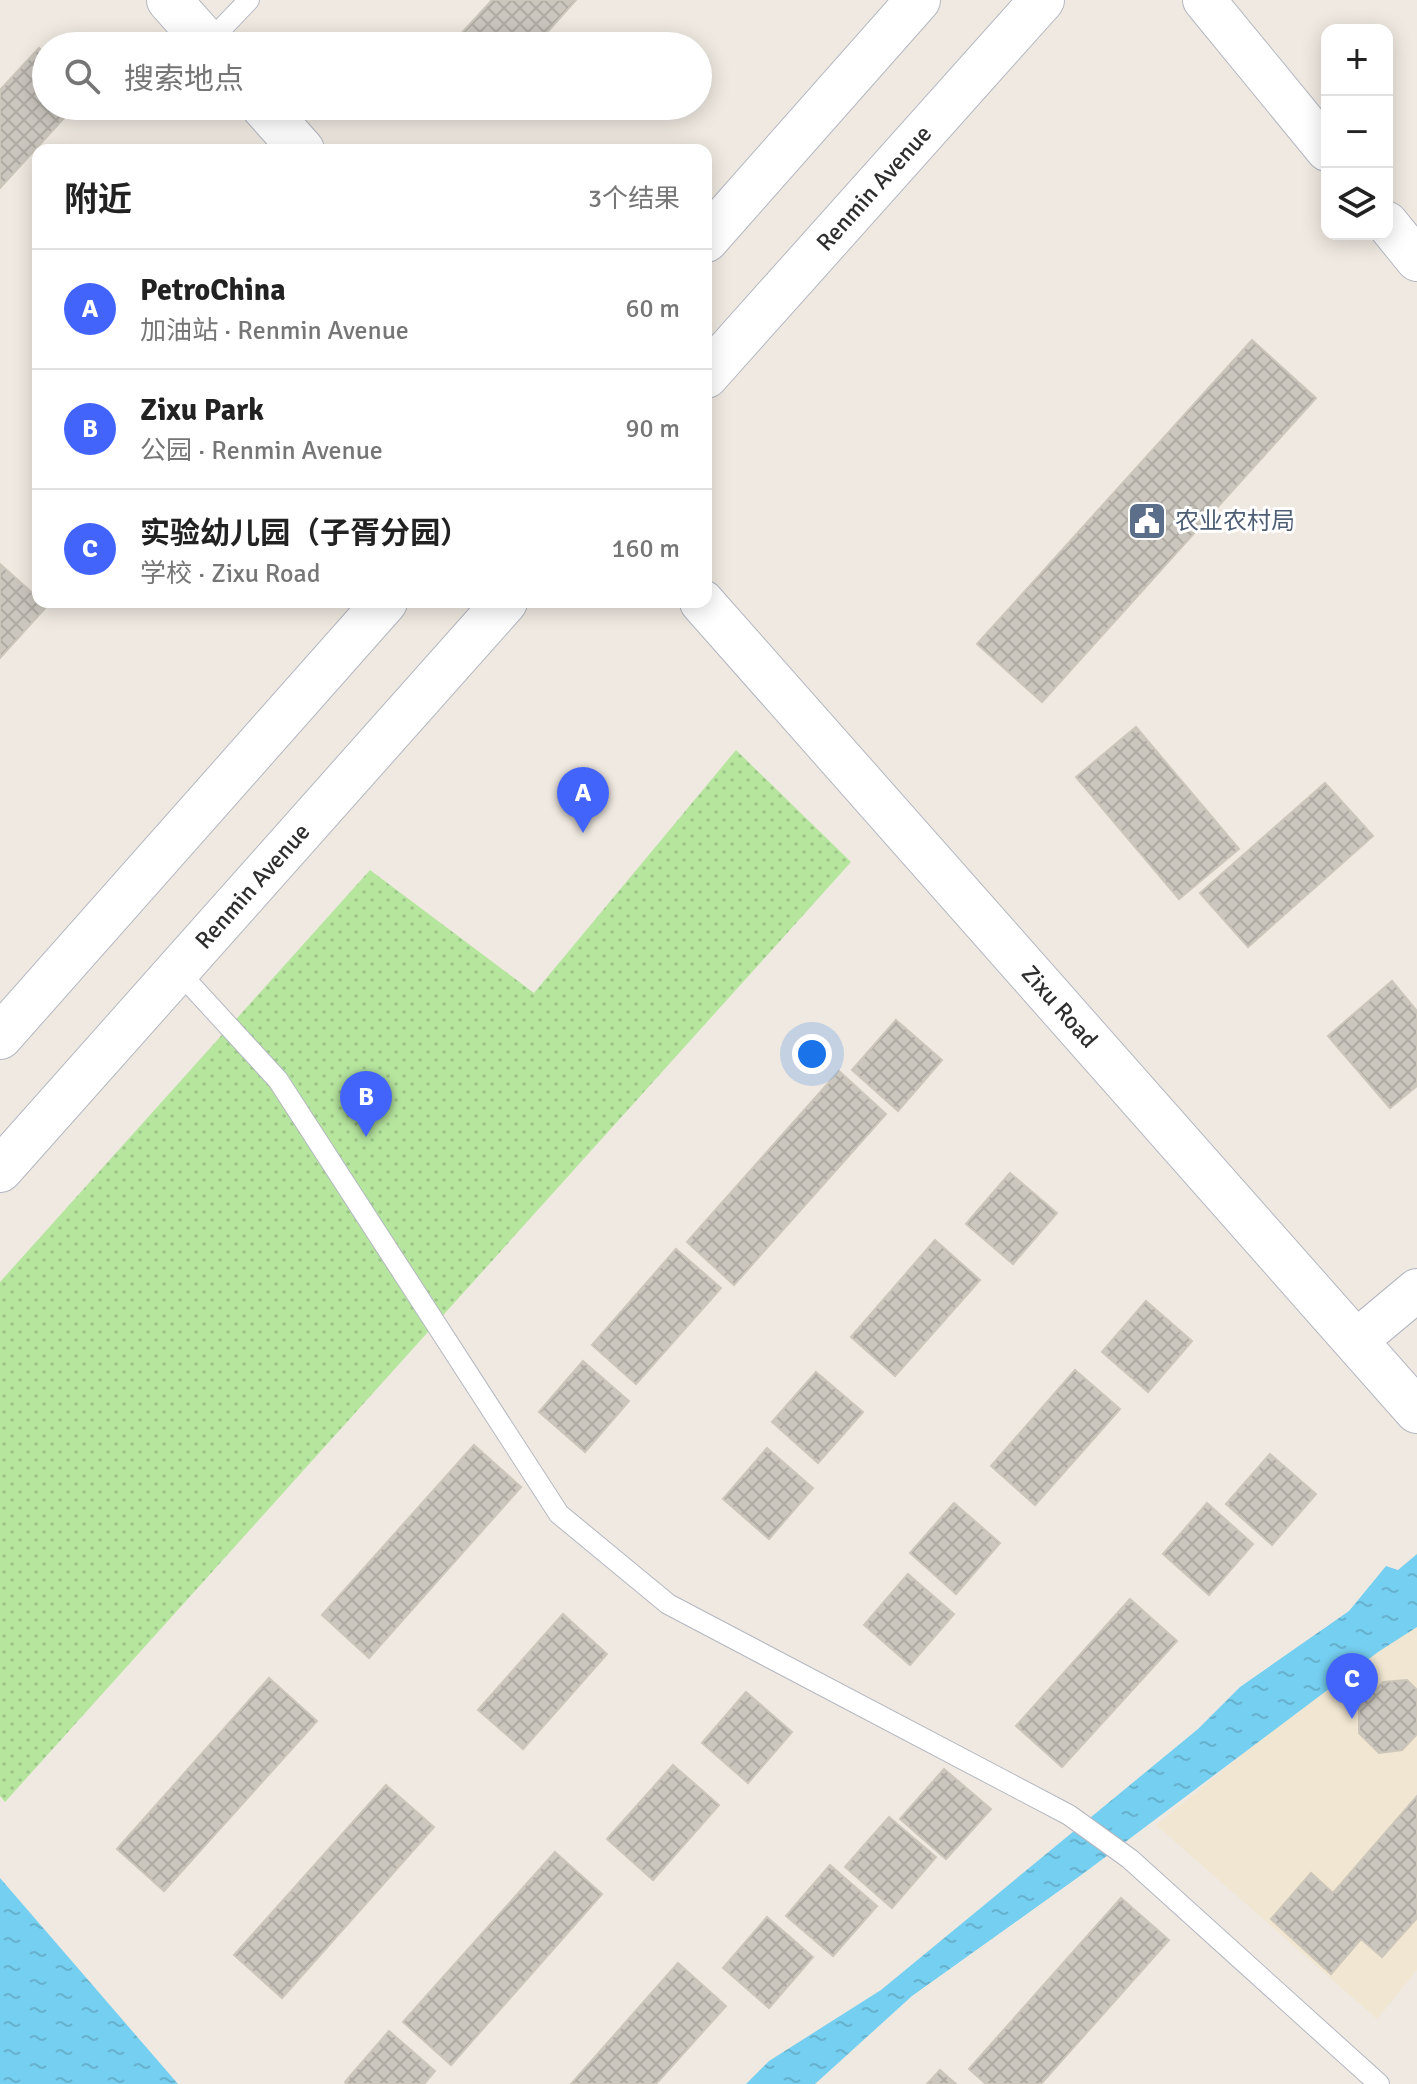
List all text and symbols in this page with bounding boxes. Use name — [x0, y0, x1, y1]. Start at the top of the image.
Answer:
map controls — [1321, 24, 1393, 240]
button: + — [1321, 24, 1393, 96]
search box — [32, 32, 712, 120]
icon: search — [60, 54, 104, 98]
text: 搜索地点 — [124, 61, 244, 98]
button: − — [1321, 96, 1393, 168]
street label: Renmin Avenue — [810, 119, 938, 257]
button: layers — [1321, 168, 1393, 240]
text: 附近 — [64, 179, 132, 221]
text: 3个结果 — [588, 183, 680, 215]
text: PetroChina — [140, 272, 286, 309]
text: A — [82, 293, 98, 325]
text: 60 m — [625, 293, 680, 325]
text: 加油站 · Renmin Avenue — [140, 315, 409, 347]
text: Zixu Park — [140, 392, 264, 429]
text: B — [82, 413, 98, 445]
text: 90 m — [625, 413, 680, 445]
text: 公园 · Renmin Avenue — [140, 435, 383, 467]
public building icon: 农业农村局 — [1126, 500, 1168, 542]
place label: 农业农村局 — [1175, 506, 1295, 536]
text: 实验幼儿园（子胥分园） — [140, 515, 470, 552]
text: C — [82, 533, 98, 565]
text: 160 m — [611, 533, 680, 565]
text: 学校 · Zixu Road — [140, 558, 320, 590]
pin: A — [557, 767, 609, 833]
street label: Renmin Avenue — [189, 817, 316, 955]
street label: Zixu Road — [1015, 959, 1104, 1054]
your location — [792, 1034, 832, 1074]
pin: B — [340, 1071, 392, 1137]
pin: C — [1326, 1653, 1378, 1719]

